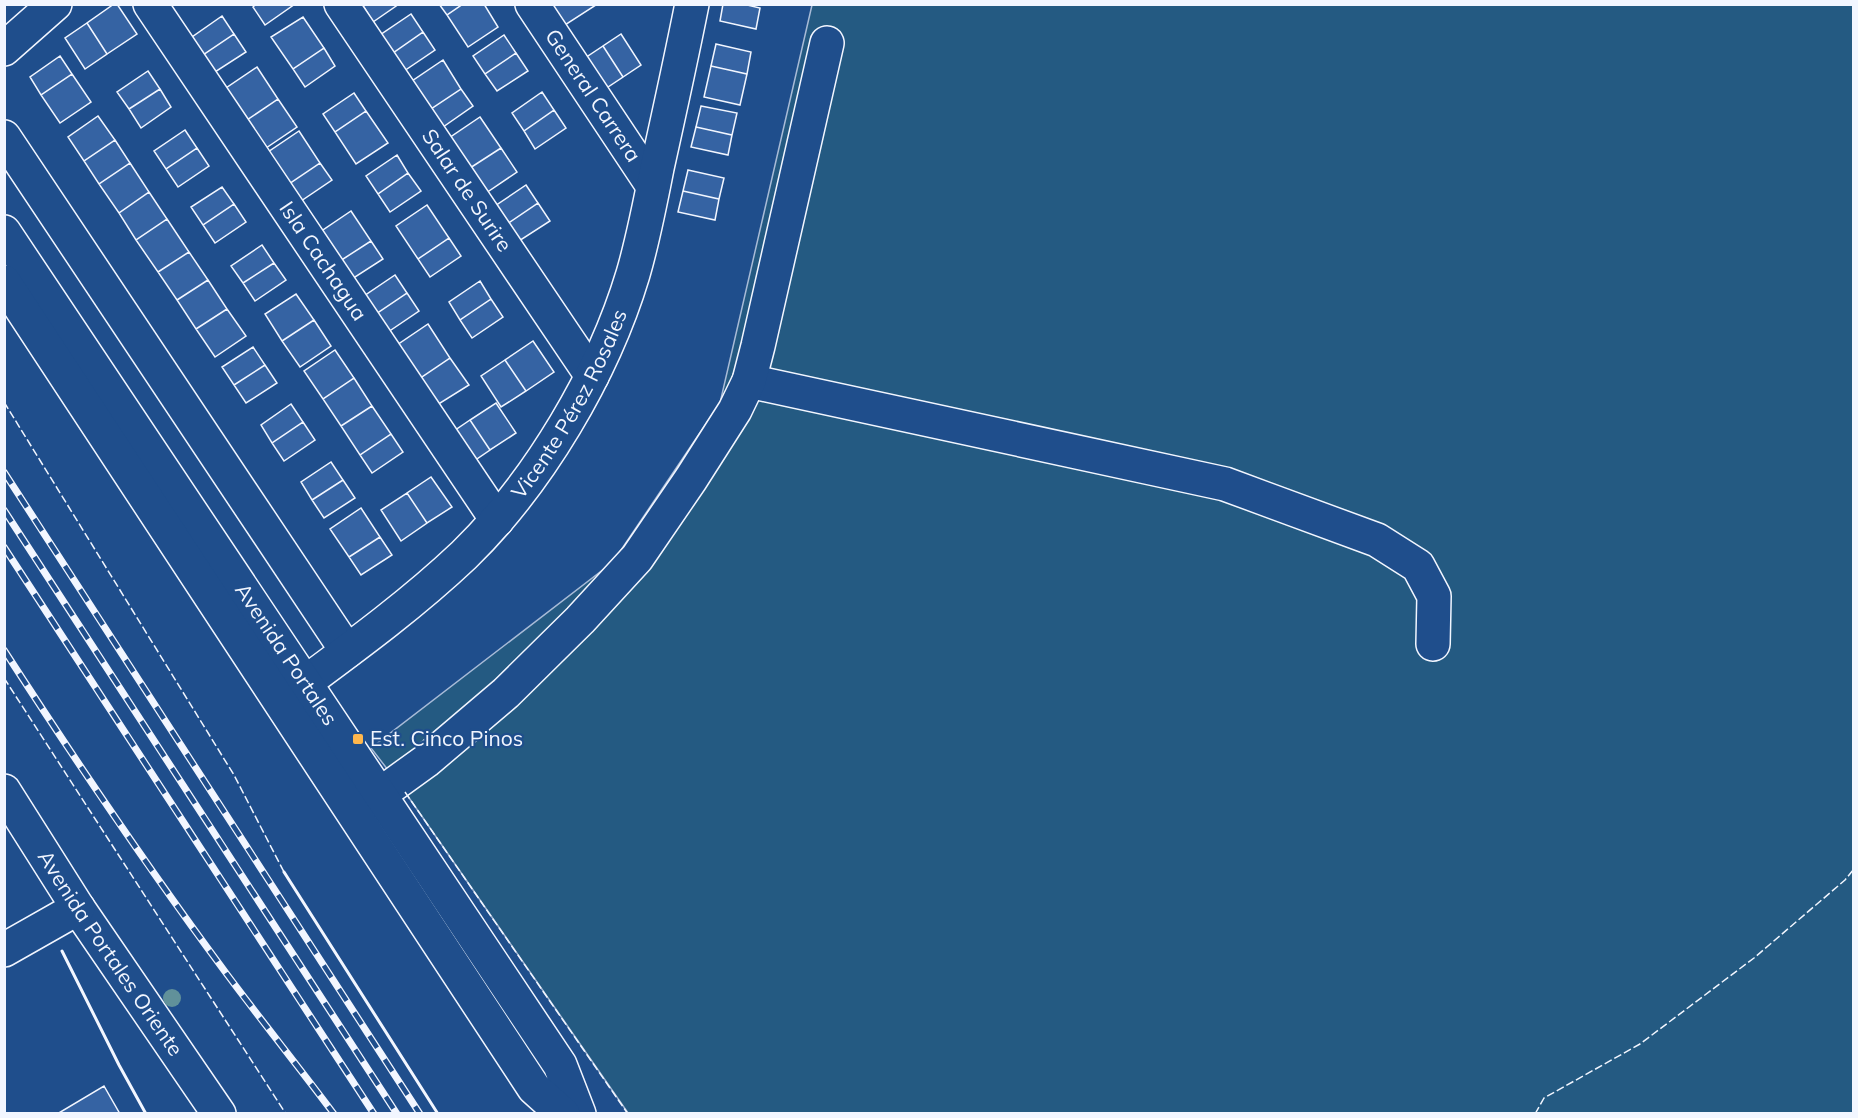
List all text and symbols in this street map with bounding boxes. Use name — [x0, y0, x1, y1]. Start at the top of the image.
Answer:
street label: General Carrera — [540, 24, 647, 167]
street label: Salar de Surire — [417, 124, 518, 256]
street label: Isla Cachagua — [274, 196, 373, 325]
street label: Vicente Pérez Rosales — [505, 305, 632, 504]
street label: Avenida Portales — [230, 578, 344, 730]
place label: Est. Cinco Pinos — [370, 725, 523, 751]
marker: Est. Cinco Pinos — [351, 732, 365, 746]
street label: Avenida Portales Oriente — [33, 845, 189, 1061]

